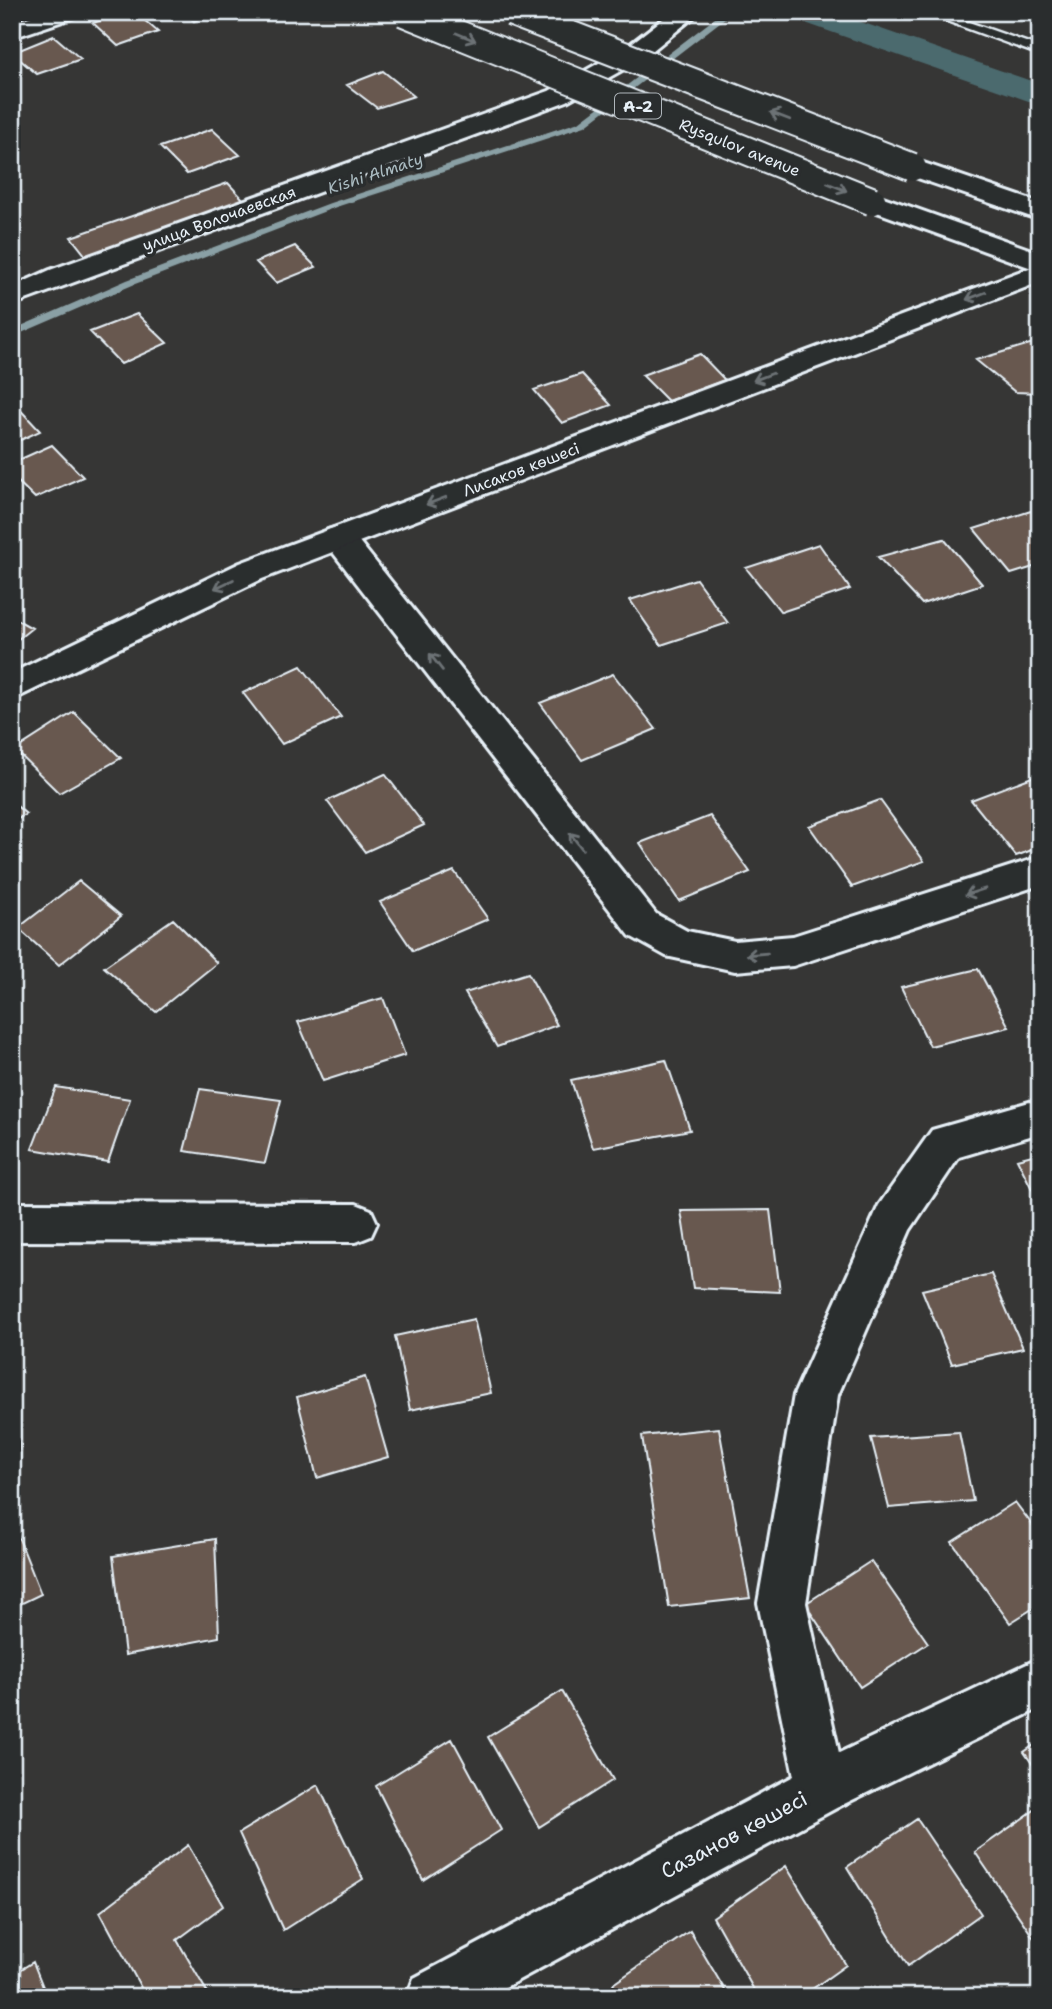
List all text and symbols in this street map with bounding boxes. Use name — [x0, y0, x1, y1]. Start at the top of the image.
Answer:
one-way arrow — [455, 32, 477, 45]
road number: A-2 — [615, 94, 661, 118]
one-way arrow — [770, 109, 792, 122]
street label: Rysqulov avenue — [676, 114, 804, 181]
water label: Kіshі Almaty — [325, 148, 426, 199]
street label: улица Волочаевская — [140, 181, 299, 256]
one-way arrow — [825, 181, 847, 194]
one-way arrow — [965, 291, 987, 304]
one-way arrow — [753, 372, 775, 384]
street label: Лисаков көшесі — [460, 438, 583, 501]
one-way arrow — [426, 496, 447, 509]
one-way arrow — [214, 578, 235, 591]
one-way arrow — [428, 653, 443, 671]
one-way arrow — [569, 832, 584, 850]
one-way arrow — [964, 887, 986, 899]
one-way arrow — [746, 948, 769, 961]
street label: Сазанов көшесі — [656, 1785, 812, 1885]

